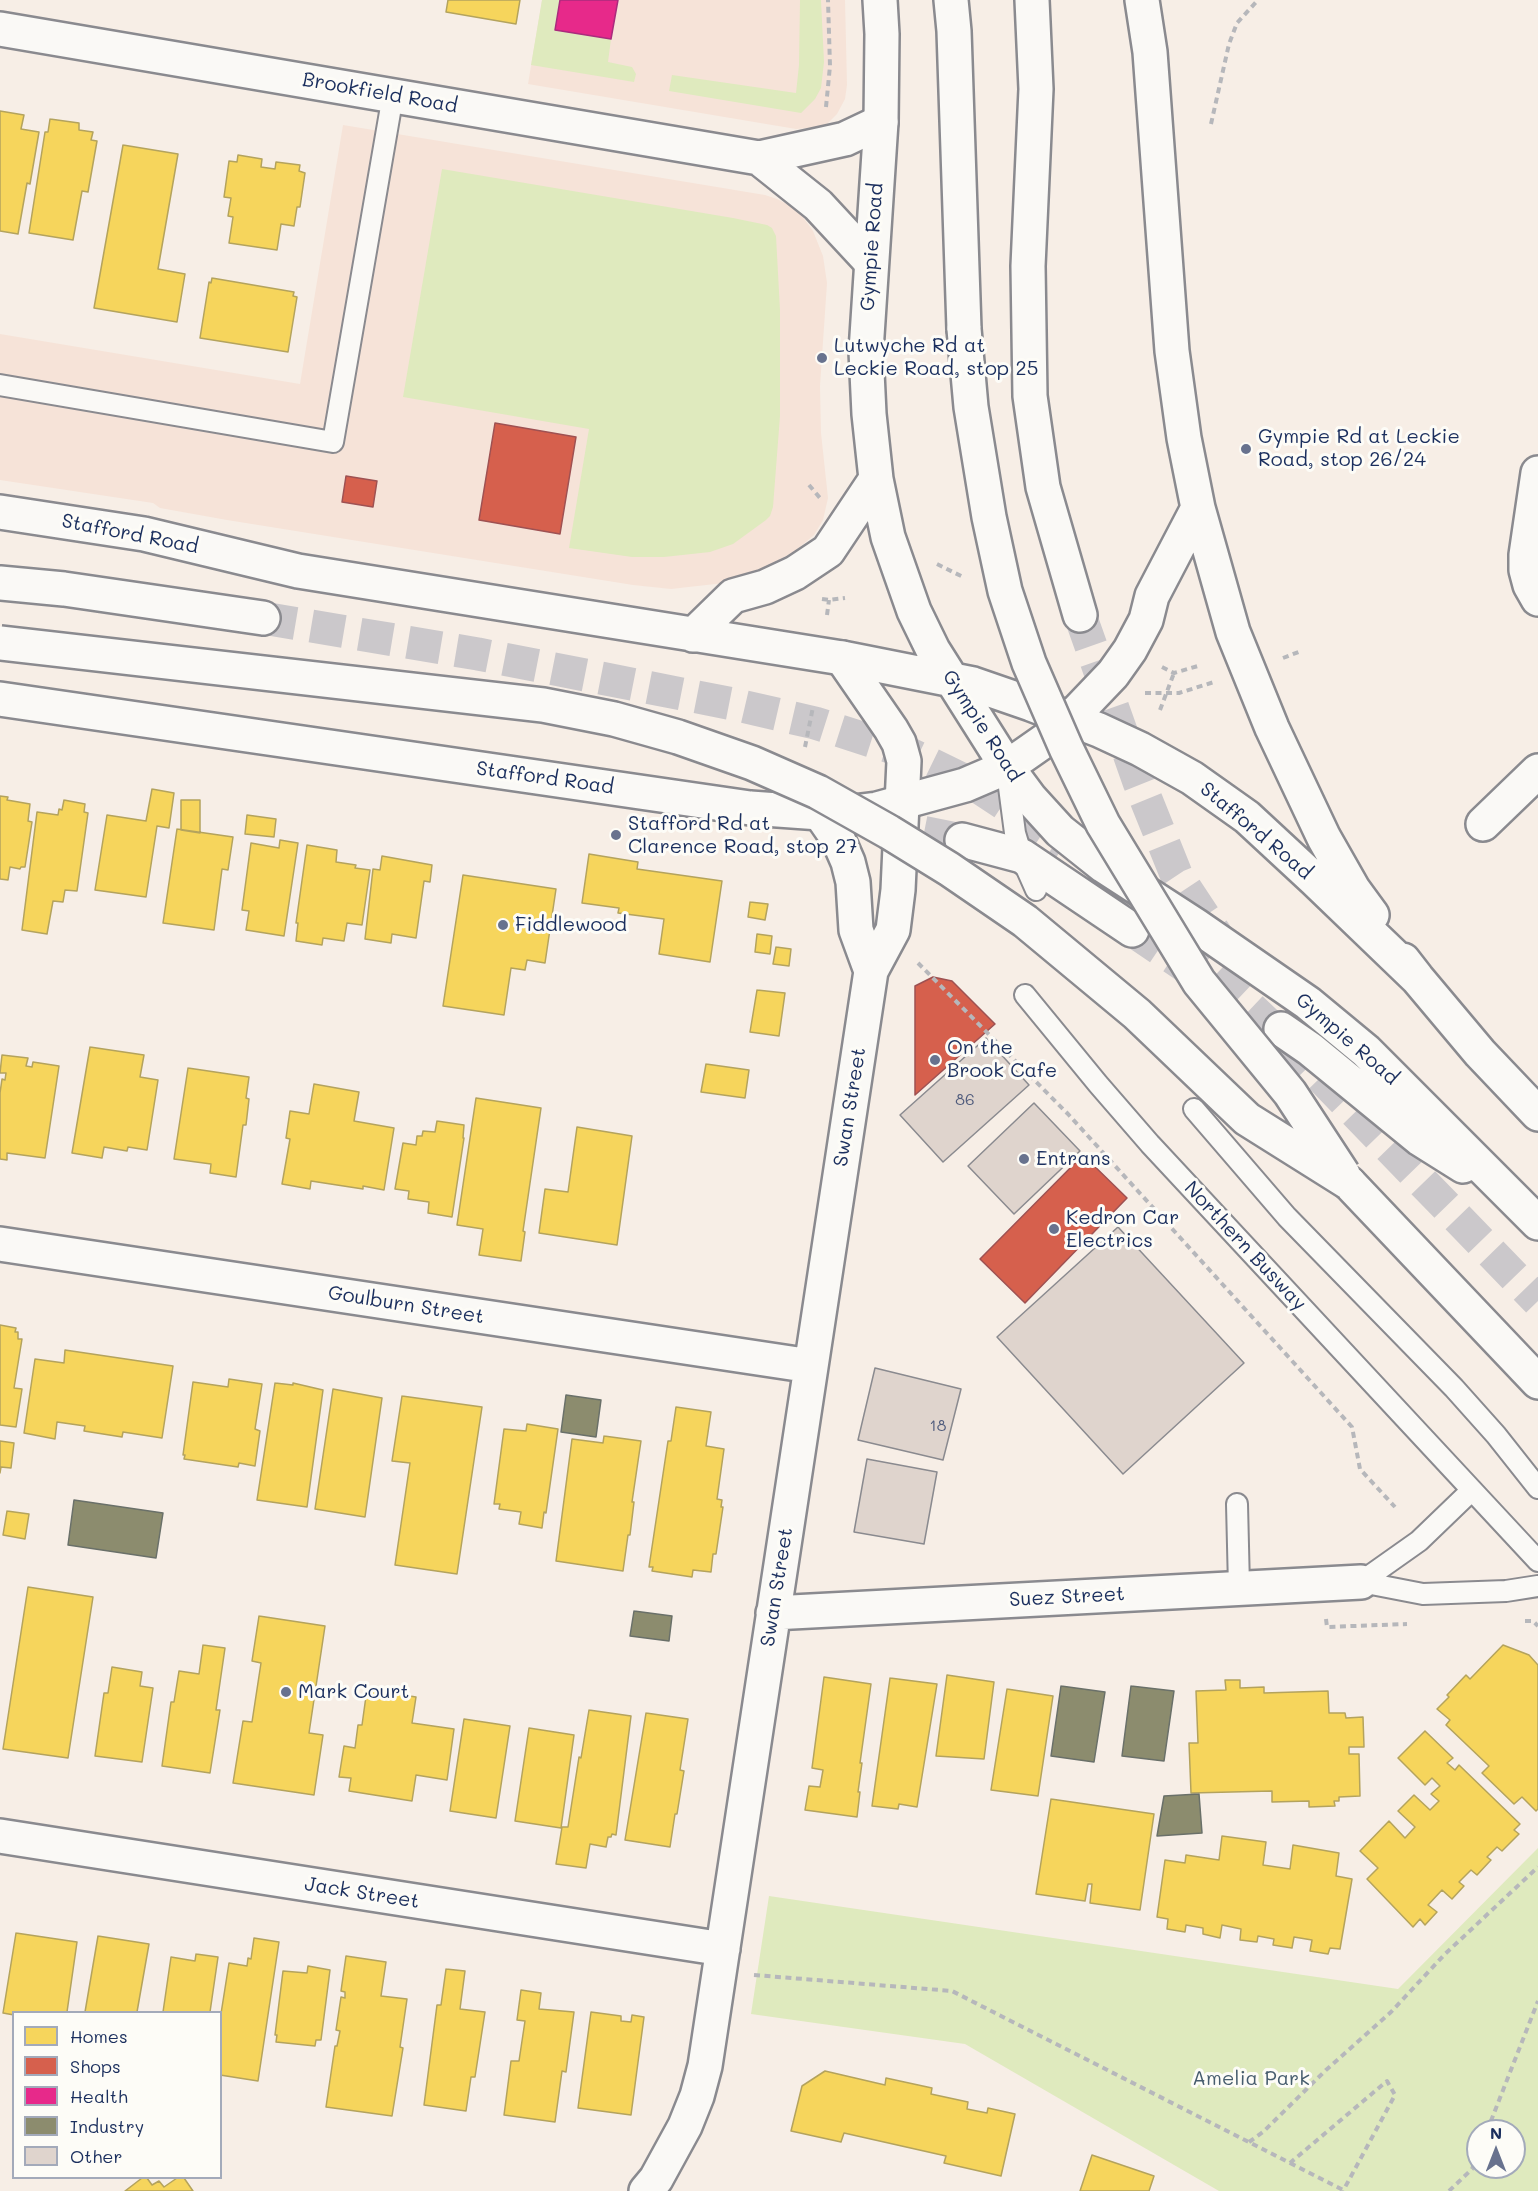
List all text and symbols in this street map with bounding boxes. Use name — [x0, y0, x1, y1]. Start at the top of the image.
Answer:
street label: Brookfield Road — [301, 68, 459, 118]
street label: Gympie Road — [856, 182, 888, 312]
place label: Lutwyche Rd at Leckie Road, stop 25 — [834, 334, 1038, 381]
marker: Lutwyche Rd at Leckie Road, stop 25 — [815, 351, 829, 365]
place label: Gympie Rd at Leckie Road, stop 26/24 — [1258, 425, 1460, 472]
marker: Gympie Rd at Leckie Road, stop 26/24 — [1239, 442, 1253, 456]
street label: Stafford Road — [60, 509, 200, 559]
street label: Gympie Road — [937, 666, 1027, 786]
street label: Stafford Road — [475, 756, 615, 800]
street label: Stafford Road — [1195, 777, 1317, 885]
place label: Stafford Rd at Clarence Road, stop 27 — [628, 812, 857, 859]
marker: Stafford Rd at Clarence Road, stop 27 — [609, 828, 623, 842]
place label: Fiddlewood — [515, 913, 627, 937]
marker: Fiddlewood — [496, 918, 510, 932]
street label: Gympie Road — [1291, 988, 1403, 1090]
place label: On the Brook Cafe — [947, 1036, 1057, 1083]
street label: Swan Street — [829, 1046, 871, 1168]
marker: On the Brook Cafe — [928, 1053, 942, 1067]
house number: 86 — [955, 1090, 975, 1110]
place label: Entrans — [1036, 1147, 1111, 1171]
marker: Entrans — [1017, 1152, 1031, 1166]
street label: Northern Busway — [1179, 1176, 1311, 1316]
place label: Kedron Car Electrics — [1066, 1206, 1179, 1253]
marker: Kedron Car Electrics — [1047, 1222, 1061, 1236]
street label: Goulburn Street — [326, 1281, 486, 1329]
house number: 18 — [930, 1416, 946, 1436]
street label: Swan Street — [756, 1526, 798, 1648]
street label: Suez Street — [1009, 1582, 1125, 1612]
place label: Mark Court — [298, 1680, 409, 1704]
marker: Mark Court — [279, 1685, 293, 1699]
street label: Jack Street — [303, 1872, 421, 1914]
legend — [12, 2011, 222, 2179]
text: Homes — [70, 2024, 128, 2048]
text: Shops — [70, 2054, 121, 2078]
park label: Amelia Park — [1192, 2067, 1310, 2091]
text: Health — [70, 2084, 128, 2108]
text: Industry — [70, 2114, 144, 2138]
north arrow — [1466, 2119, 1526, 2179]
text: N — [1490, 2122, 1502, 2143]
text: Other — [70, 2144, 123, 2168]

